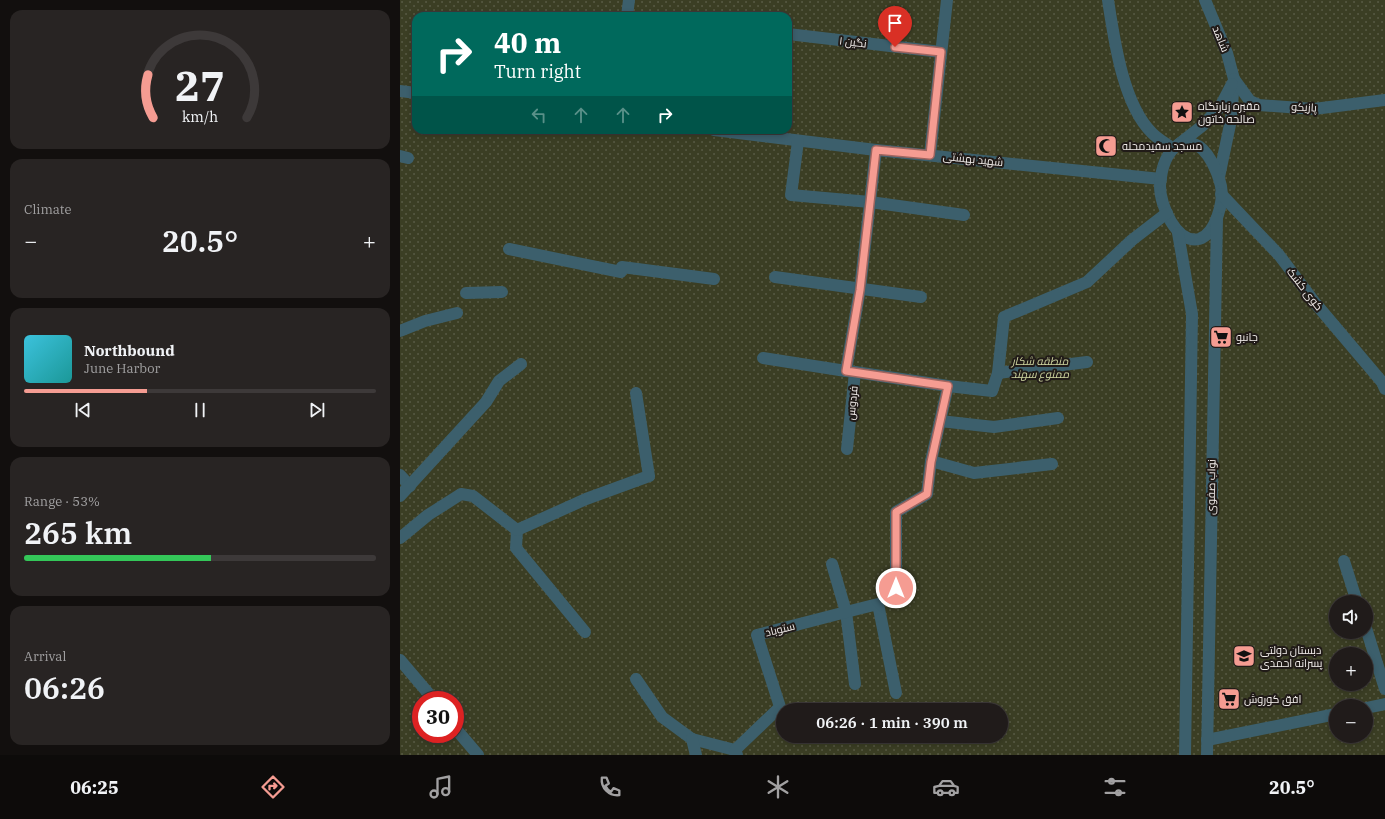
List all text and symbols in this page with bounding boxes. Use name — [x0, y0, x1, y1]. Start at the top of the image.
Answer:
pin — [878, 6, 912, 47]
icon: arrive — [884, 12, 906, 34]
text: 40 m — [494, 24, 561, 61]
street label: شاهد — [1209, 24, 1233, 54]
icon: right — [428, 28, 480, 80]
street label: نگین ۱ — [838, 33, 868, 51]
text: 27 — [175, 57, 225, 111]
text: Turn right — [494, 60, 581, 83]
place icon: مقبره زیارتگاه صالحه خاتون — [1169, 99, 1195, 125]
place label: مقبره زیارتگاه صالحه خاتون — [1198, 99, 1260, 126]
street label: پازیکو — [1291, 99, 1317, 115]
icon: left — [528, 104, 550, 126]
icon: ahead — [570, 104, 592, 126]
icon: ahead — [612, 104, 634, 126]
icon: right — [654, 104, 676, 126]
text: km/h — [182, 106, 218, 125]
mosque icon: مسجد سفیدمحله — [1093, 133, 1119, 159]
place label: مسجد سفیدمحله — [1122, 139, 1202, 153]
street label: شهید بهشتی — [942, 149, 1004, 169]
text: Climate — [24, 201, 71, 218]
text: 20.5° — [162, 221, 238, 260]
text: − — [24, 226, 37, 255]
text: + — [363, 226, 376, 255]
street label: کوی کشک — [1284, 265, 1326, 313]
supermarket icon: جانبو — [1208, 324, 1234, 350]
place label: جانبو — [1236, 330, 1258, 344]
text: Northbound — [84, 341, 175, 360]
park label: منطقه شکار ممنوع سهند — [1010, 354, 1070, 382]
text: June Harbor — [84, 360, 160, 377]
street label: فردوس — [843, 385, 861, 421]
icon: previous — [72, 399, 94, 421]
icon: pause — [189, 399, 211, 421]
icon: next — [306, 399, 328, 421]
street label: نواب صفوی — [1204, 459, 1218, 515]
text: Range · 53% — [24, 493, 100, 510]
text: 265 km — [24, 513, 132, 552]
position arrow — [875, 567, 917, 609]
map controls — [1329, 595, 1373, 743]
button: sound — [1329, 595, 1373, 639]
street label: ستوباد — [764, 619, 796, 639]
school or university icon: دبستان دولتی پسرانه احمدی — [1231, 643, 1257, 669]
place label: دبستان دولتی پسرانه احمدی — [1260, 643, 1323, 670]
button: + — [1329, 647, 1373, 691]
text: Arrival — [24, 648, 66, 665]
text: 06:26 — [24, 668, 105, 707]
supermarket icon: افق کوروش — [1216, 686, 1242, 712]
speed limit sign: 30 — [412, 691, 464, 743]
place label: افق کوروش — [1244, 692, 1301, 706]
button: − — [1329, 699, 1373, 743]
text: 06:26 · 1 min · 390 m — [816, 713, 968, 732]
icon: directions — [259, 773, 287, 801]
icon: music — [427, 773, 455, 801]
icon: phone — [596, 773, 624, 801]
icon: climate — [764, 773, 792, 801]
icon: car — [932, 773, 960, 801]
icon: filters — [1101, 773, 1129, 801]
text: 06:25 — [70, 776, 119, 799]
text: 20.5° — [1269, 776, 1315, 799]

